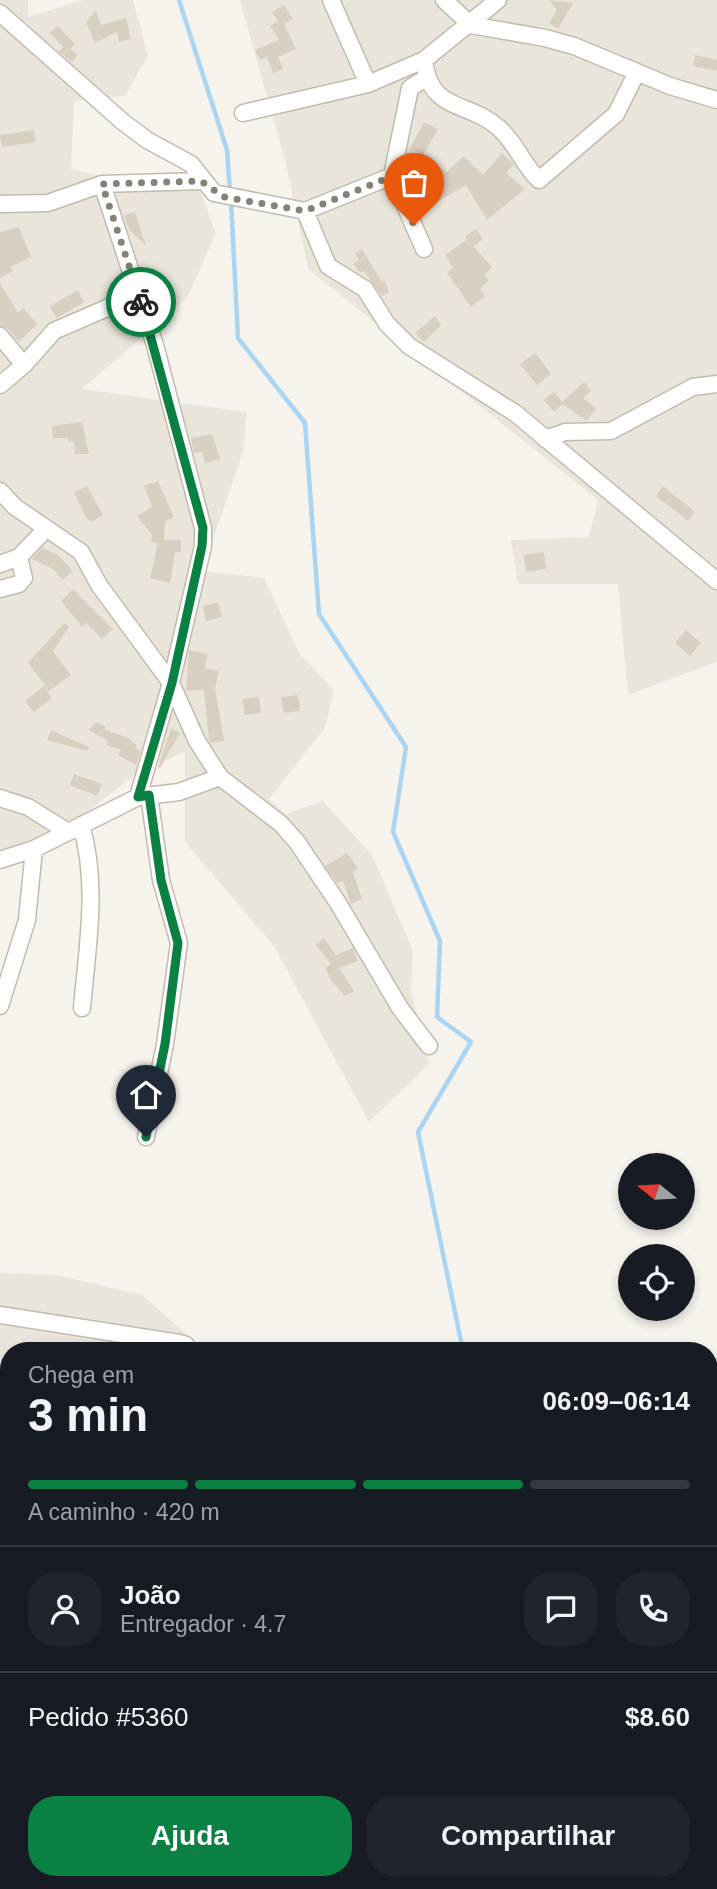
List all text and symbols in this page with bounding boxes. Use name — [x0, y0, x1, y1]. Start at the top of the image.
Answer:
pin — [384, 153, 444, 225]
icon: bag — [395, 164, 433, 202]
courier — [106, 267, 176, 337]
icon: bike — [122, 283, 160, 321]
pin — [116, 1065, 176, 1137]
icon: home — [127, 1076, 165, 1114]
north arrow — [618, 1153, 695, 1230]
map controls — [618, 1153, 695, 1321]
button: locate — [618, 1244, 695, 1321]
text: Chega em — [28, 1362, 134, 1388]
text: 06:09–06:14 — [543, 1386, 690, 1416]
text: 3 min — [28, 1389, 148, 1441]
text: A caminho · 420 m — [28, 1499, 220, 1525]
button: person — [28, 1572, 102, 1646]
button: chat — [524, 1572, 598, 1646]
button: phone — [616, 1572, 690, 1646]
text: João — [120, 1580, 181, 1610]
text: Entregador · 4.7 — [120, 1611, 286, 1637]
text: Pedido #5360 — [28, 1702, 188, 1732]
text: $8.60 — [625, 1702, 690, 1732]
button: Ajuda — [28, 1796, 352, 1876]
button: Compartilhar — [366, 1796, 690, 1876]

